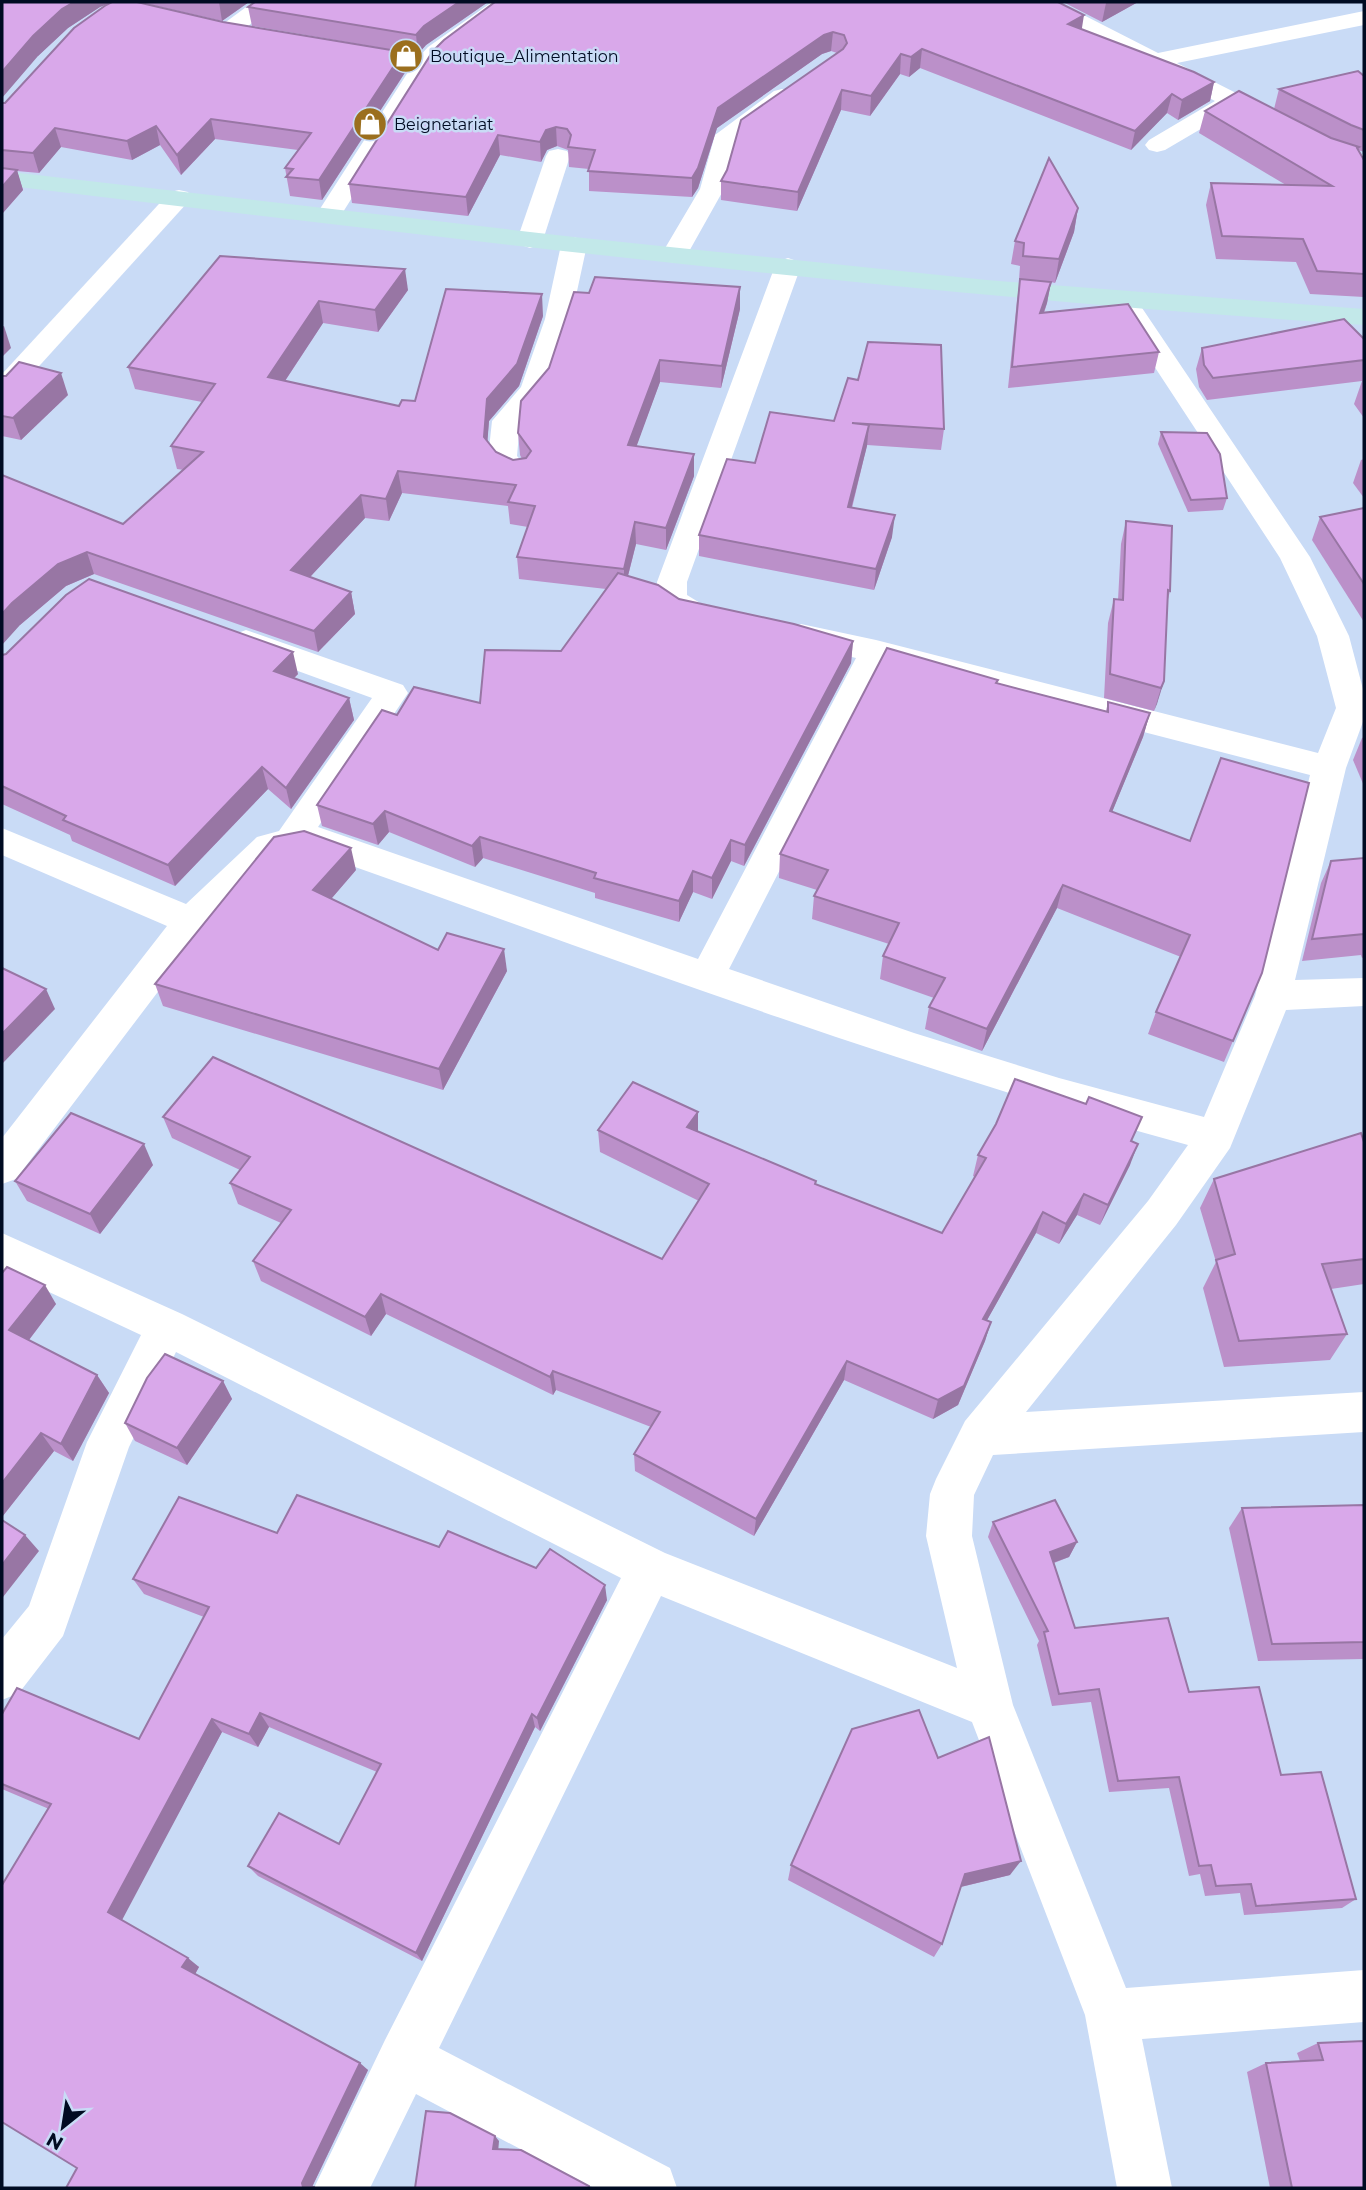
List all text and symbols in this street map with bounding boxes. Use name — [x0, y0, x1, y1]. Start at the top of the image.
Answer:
shop icon: Boutique_Alimentation — [387, 37, 425, 75]
place label: Boutique_Alimentation — [430, 47, 619, 66]
shop icon: Beignetariat — [351, 105, 389, 143]
place label: Beignetariat — [394, 115, 494, 134]
north arrow — [28, 2092, 98, 2162]
text: N — [42, 2127, 67, 2155]

